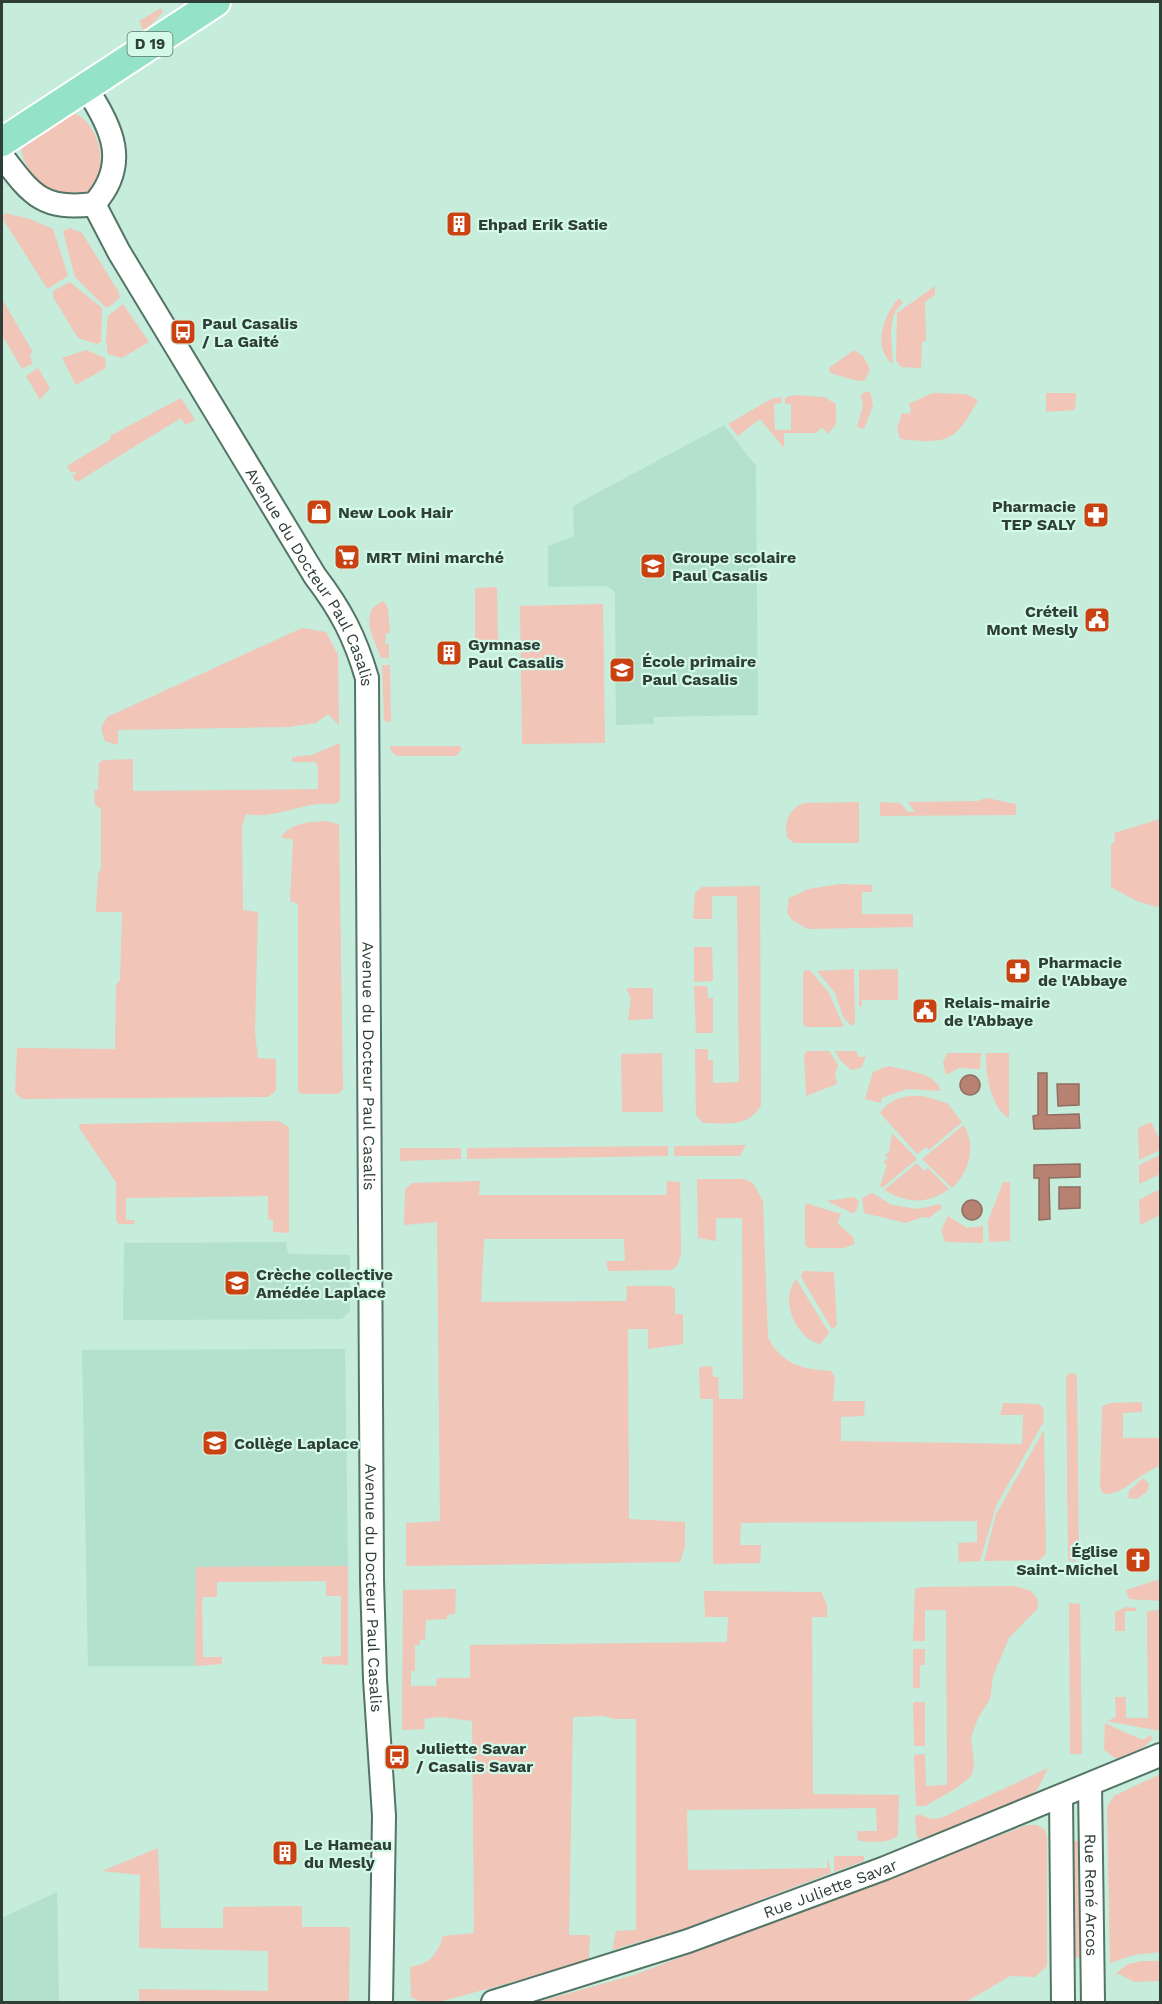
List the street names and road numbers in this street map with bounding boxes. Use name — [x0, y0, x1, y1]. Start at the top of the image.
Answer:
road number: D 19 — [128, 32, 172, 56]
street label: Avenue du Docteur Paul Casalis — [242, 464, 376, 686]
street label: Avenue du Docteur Paul Casalis — [358, 942, 379, 1190]
street label: Avenue du Docteur Paul Casalis — [361, 1464, 386, 1713]
street label: Rue René Arcos — [1081, 1834, 1101, 1956]
street label: Rue Juliette Savar — [761, 1855, 901, 1922]

